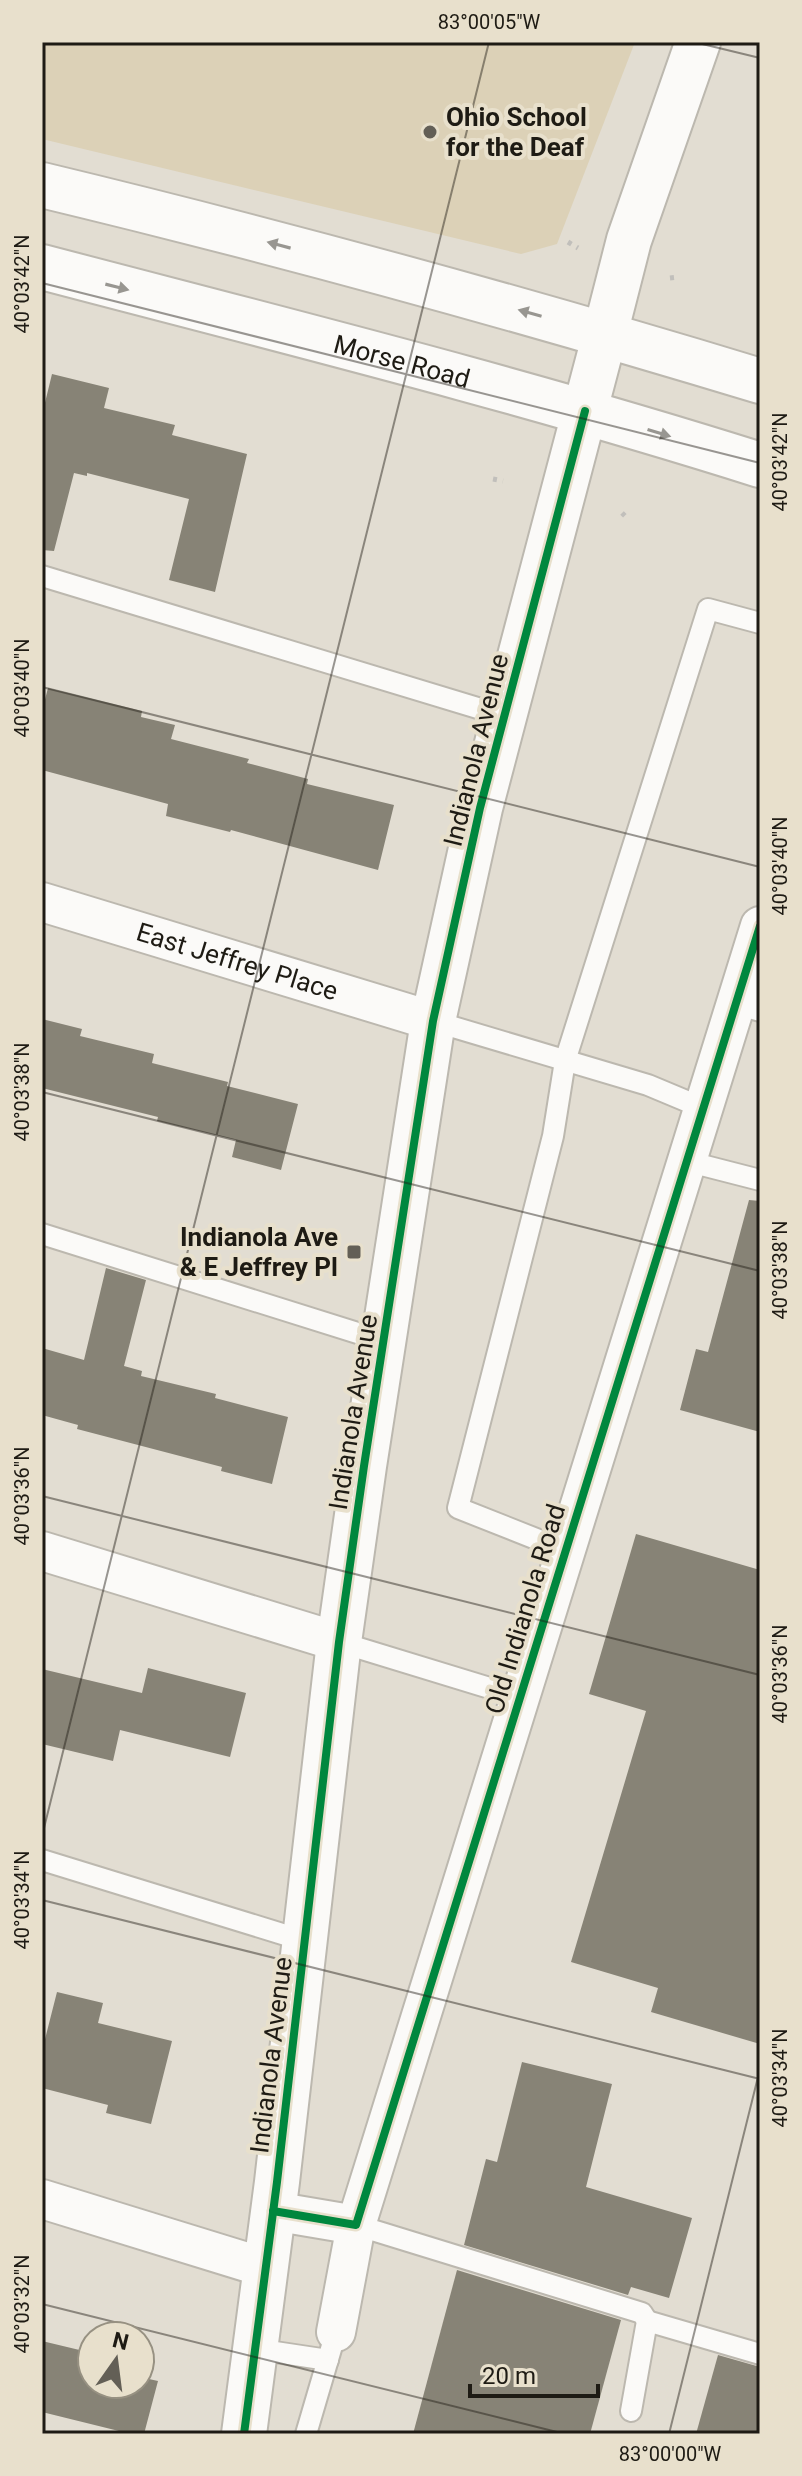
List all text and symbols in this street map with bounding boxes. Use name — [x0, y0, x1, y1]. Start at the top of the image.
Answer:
text: 83°00'05"W — [438, 10, 541, 34]
place label: Ohio School for the Deaf — [446, 102, 587, 162]
marker: Ohio School for the Deaf — [421, 123, 439, 141]
text: 40°03'42"N — [10, 234, 34, 334]
one-way arrow — [266, 238, 291, 250]
one-way arrow — [105, 281, 130, 293]
one-way arrow — [517, 306, 541, 319]
street label: Morse Road — [330, 329, 473, 394]
text: 40°03'42"N — [768, 412, 792, 512]
one-way arrow — [647, 428, 671, 440]
text: 40°03'40"N — [10, 638, 34, 738]
street label: Indianola Avenue — [438, 650, 514, 850]
text: 40°03'40"N — [768, 816, 792, 916]
street label: East Jeffrey Place — [133, 917, 341, 1006]
text: 40°03'38"N — [10, 1042, 34, 1142]
text: 40°03'38"N — [768, 1220, 792, 1320]
place label: Indianola Ave & E Jeffrey Pl — [180, 1222, 338, 1282]
marker: Indianola Ave & E Jeffrey Pl — [345, 1243, 363, 1261]
street label: Indianola Avenue — [323, 1312, 383, 1512]
text: 40°03'36"N — [10, 1446, 34, 1546]
street label: Old Indianola Road — [479, 1501, 571, 1717]
text: 40°03'36"N — [768, 1624, 792, 1724]
text: 40°03'34"N — [10, 1850, 34, 1950]
street label: Indianola Avenue — [244, 1955, 298, 2155]
text: 40°03'34"N — [768, 2028, 792, 2128]
text: 40°03'32"N — [10, 2254, 34, 2354]
north arrow — [76, 2320, 156, 2400]
text: N — [110, 2327, 131, 2355]
scale bar — [470, 2348, 598, 2398]
text: 20 m — [482, 2362, 536, 2390]
text: 83°00'00"W — [619, 2442, 722, 2466]

